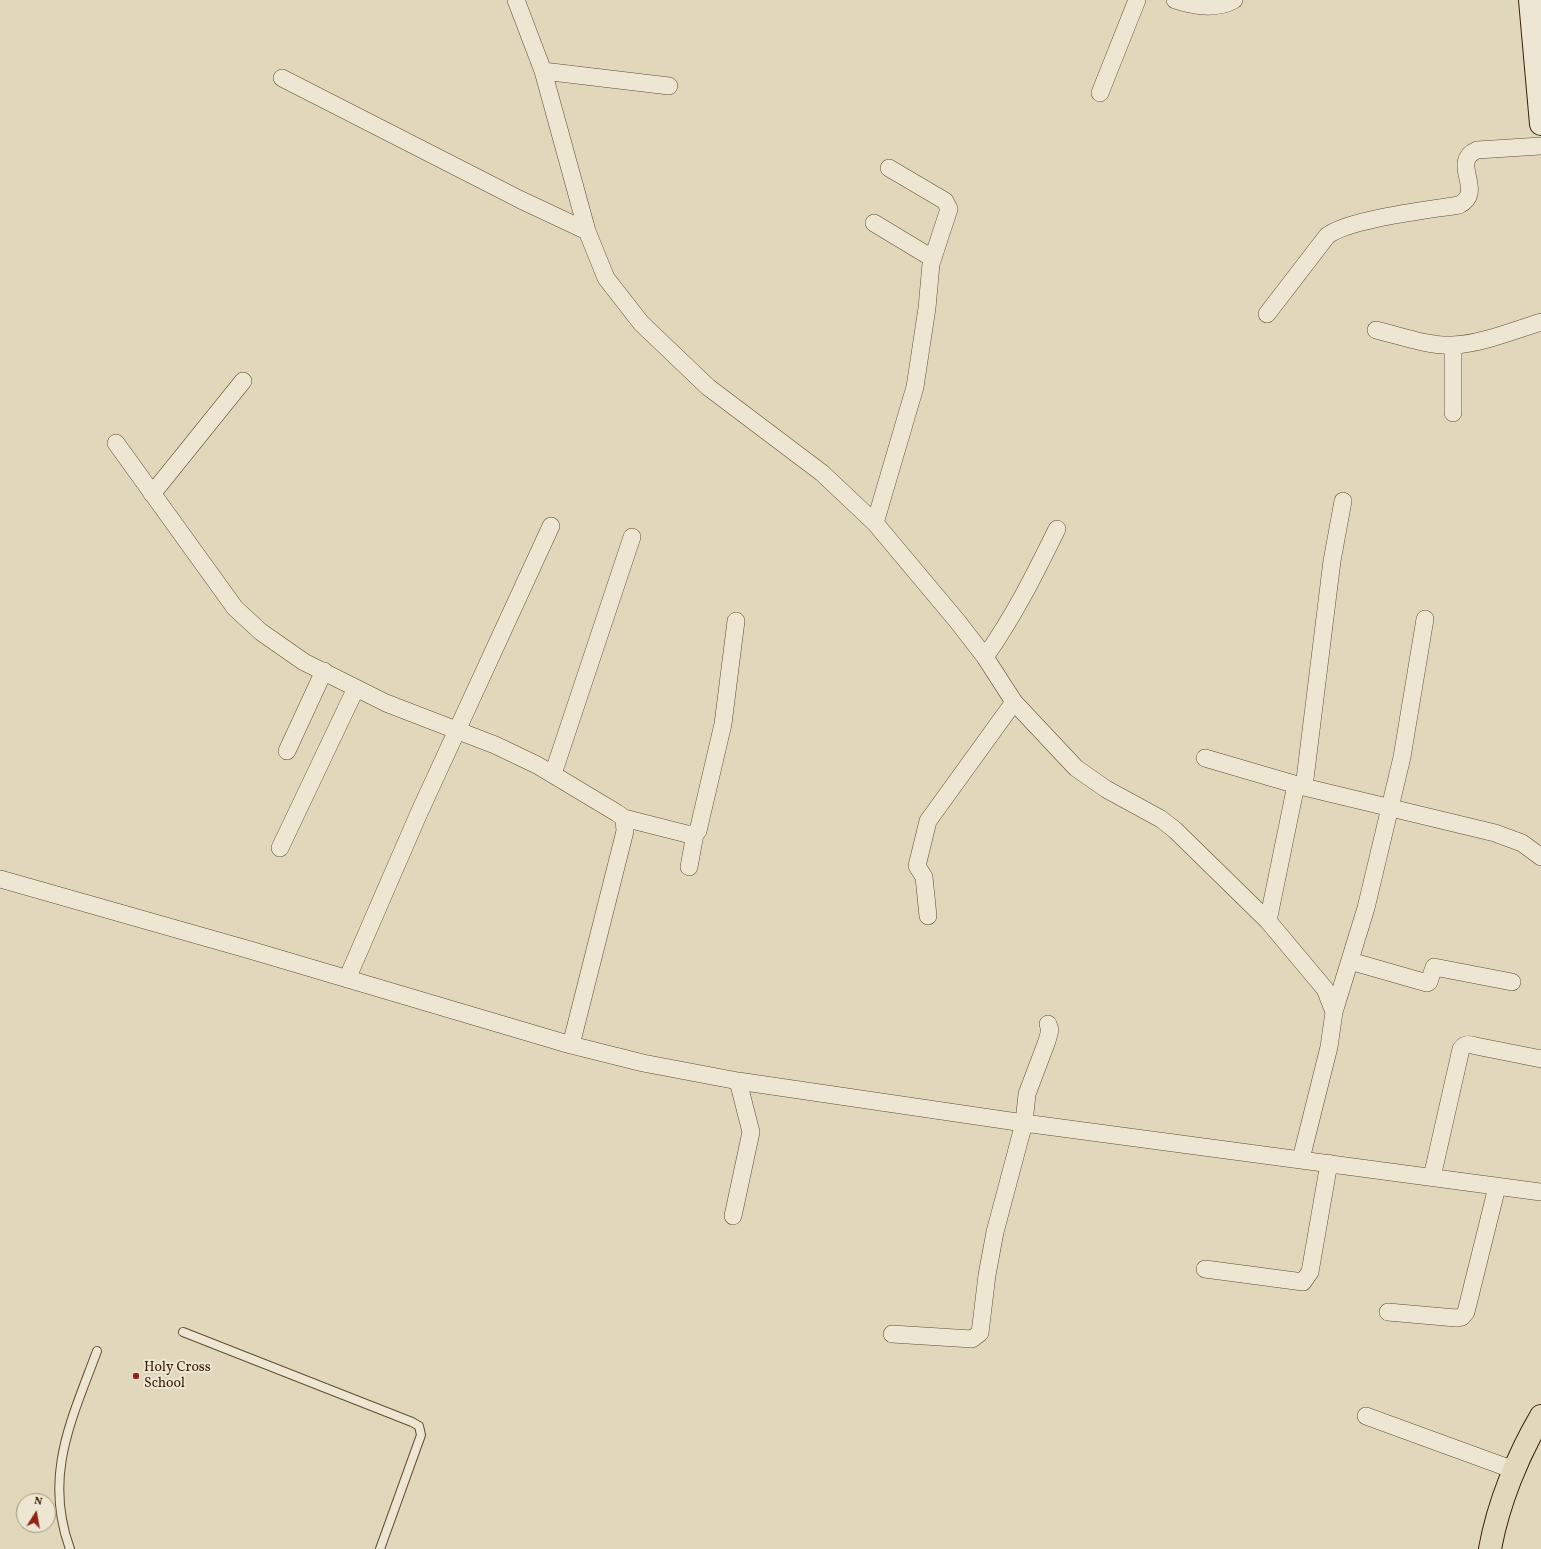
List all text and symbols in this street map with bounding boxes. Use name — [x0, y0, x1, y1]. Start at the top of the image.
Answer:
place label: Holy Cross School — [144, 1360, 211, 1392]
marker: Holy Cross School — [131, 1371, 141, 1381]
north arrow — [16, 1493, 56, 1533]
text: N — [33, 1494, 44, 1510]

